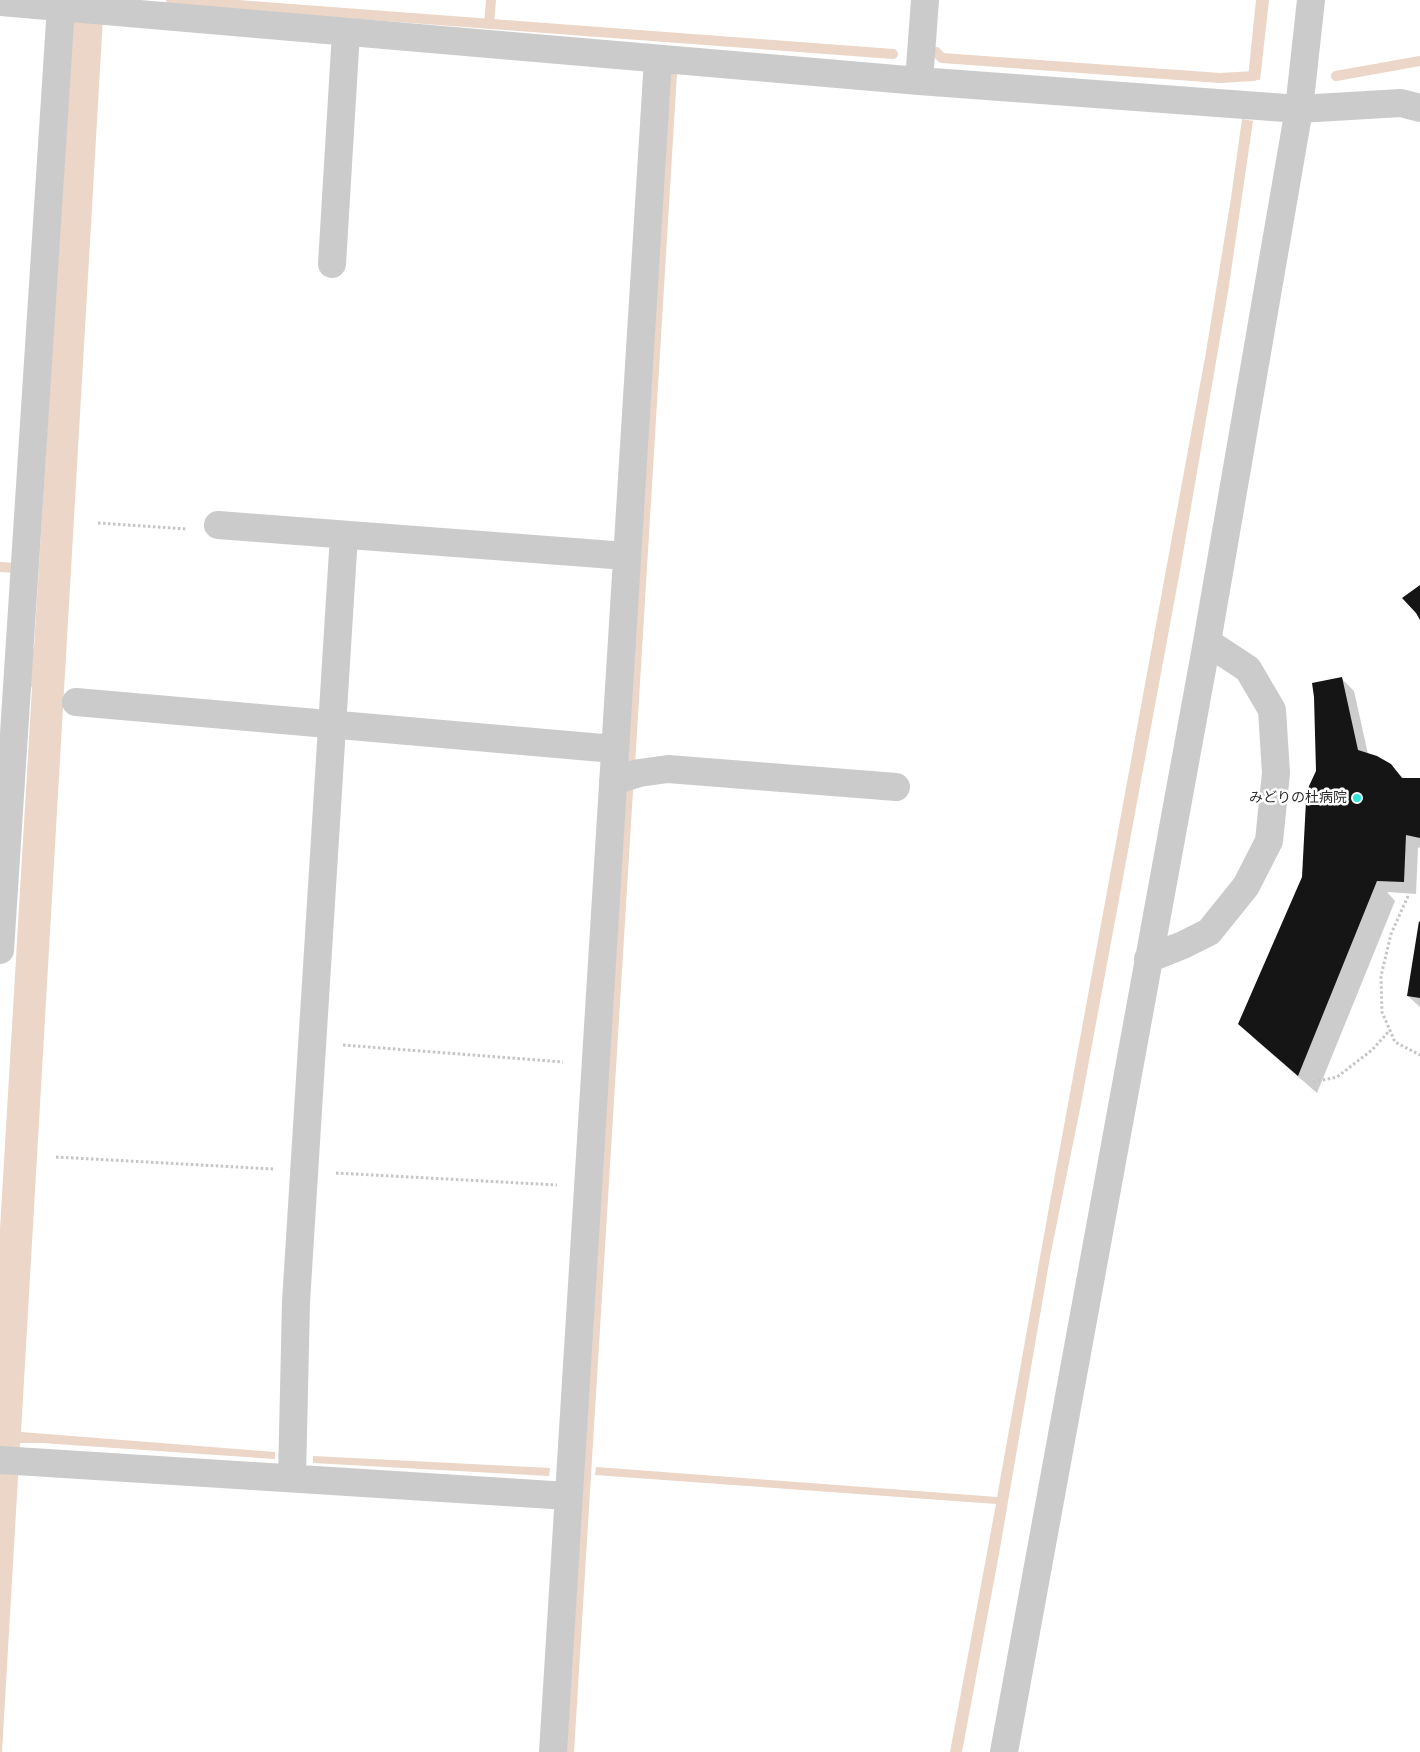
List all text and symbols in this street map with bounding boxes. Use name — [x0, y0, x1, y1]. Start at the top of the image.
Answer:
place label: みどりの杜病院 — [1249, 790, 1347, 806]
marker: みどりの杜病院 — [1351, 792, 1363, 804]

